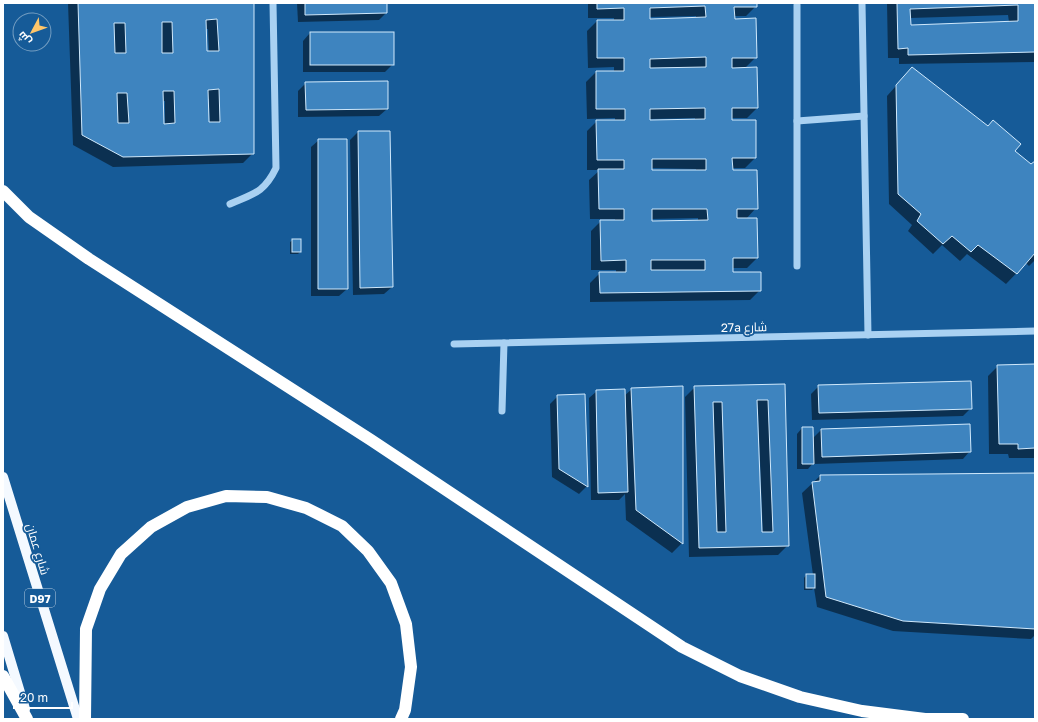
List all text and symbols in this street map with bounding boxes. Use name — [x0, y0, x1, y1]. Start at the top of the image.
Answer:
north arrow — [12, 12, 52, 52]
text: ش — [15, 29, 34, 48]
street label: 27a شارع — [721, 319, 767, 336]
street label: شارع عمان — [22, 521, 53, 577]
road number: D97 — [25, 589, 55, 607]
scale bar — [14, 684, 72, 710]
text: 20 m — [20, 690, 48, 705]

